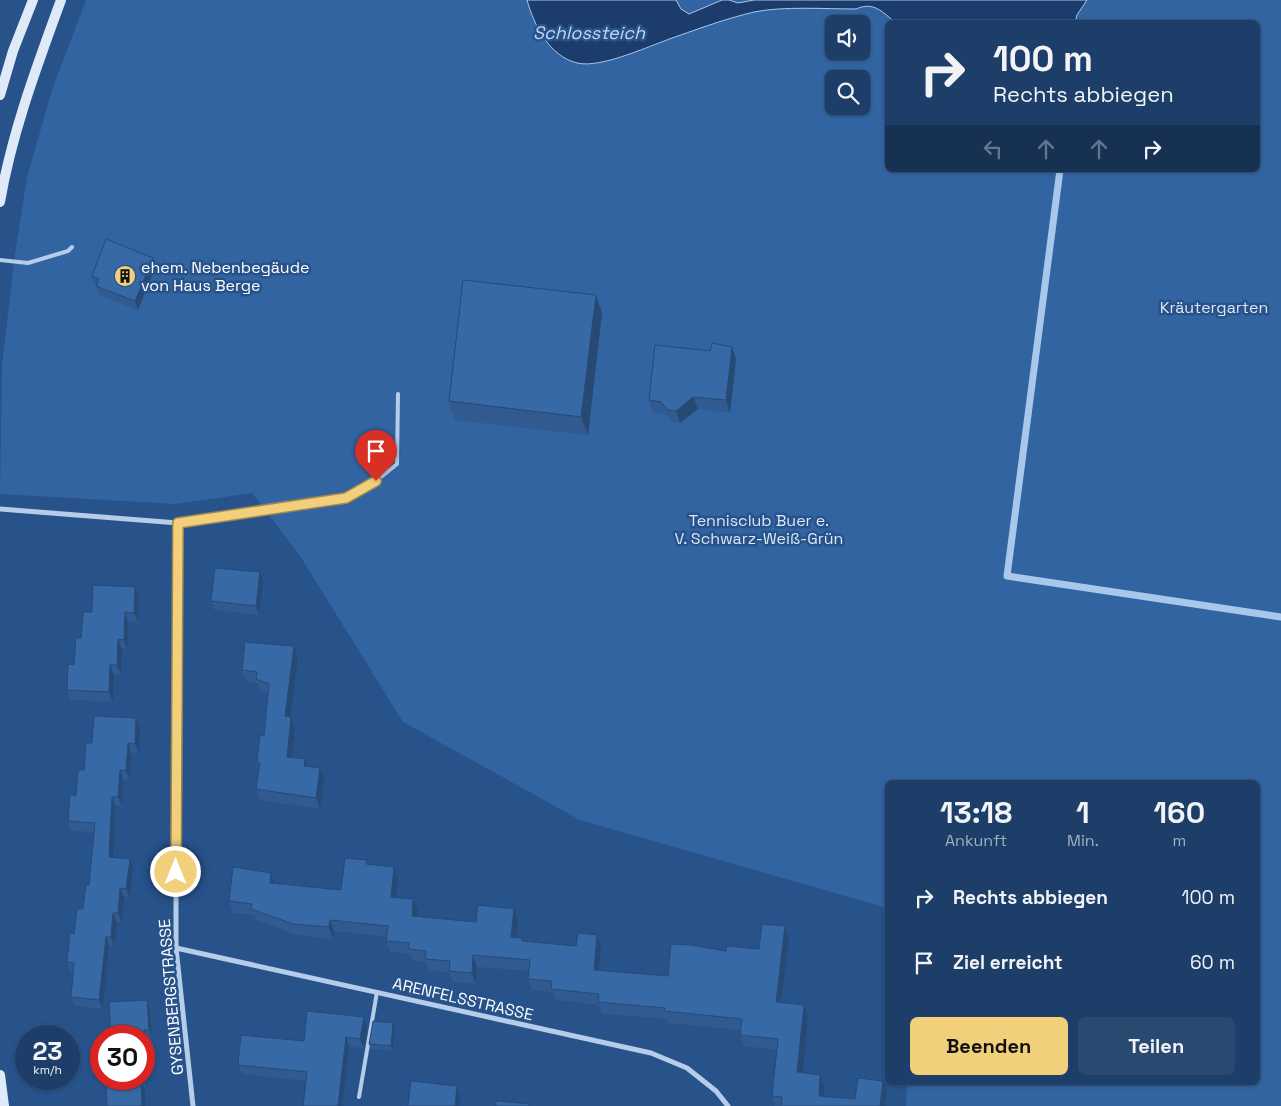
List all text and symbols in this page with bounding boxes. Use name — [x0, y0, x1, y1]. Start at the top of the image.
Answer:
map controls — [825, 15, 870, 115]
button: sound — [825, 15, 870, 60]
water label: Schlossteich — [533, 21, 646, 44]
text: 100 m — [993, 37, 1093, 81]
icon: right — [910, 40, 975, 105]
button: search — [825, 70, 870, 115]
text: Rechts abbiegen — [993, 80, 1174, 108]
icon: left — [979, 135, 1007, 163]
icon: ahead — [1032, 135, 1060, 163]
icon: ahead — [1085, 135, 1113, 163]
icon: right — [1138, 135, 1166, 163]
place label: ehem. Nebenbegäude von Haus Berge — [141, 257, 309, 296]
building icon: ehem. Nebenbegäude von Haus Berge — [113, 264, 137, 288]
park label: Kräutergarten — [1160, 297, 1268, 318]
pin — [355, 430, 397, 481]
icon: arrive — [362, 437, 390, 465]
park label: Tennisclub Buer e. V. Schwarz-Weiß-Grün — [675, 510, 843, 549]
text: 13:18 — [940, 793, 1012, 832]
text: 1 — [1076, 793, 1090, 832]
text: 160 — [1154, 793, 1205, 832]
text: Ankunft — [945, 830, 1007, 851]
text: Min. — [1067, 830, 1099, 851]
text: m — [1172, 830, 1186, 851]
position arrow — [149, 845, 201, 897]
icon: right — [910, 884, 938, 912]
text: Rechts abbiegen — [953, 885, 1108, 910]
text: 100 m — [1181, 885, 1235, 910]
street label: GYSENBERGSTRASSE — [154, 918, 188, 1076]
icon: arrive — [910, 949, 938, 977]
text: Ziel erreicht — [953, 950, 1063, 975]
text: 60 m — [1190, 950, 1235, 975]
street label: ARENFELSSTRASSE — [391, 973, 535, 1025]
button: Beenden — [910, 1017, 1068, 1075]
button: Teilen — [1078, 1017, 1235, 1075]
speed limit sign: 30 — [90, 1025, 155, 1090]
text: 23 — [32, 1035, 63, 1067]
text: km/h — [33, 1062, 62, 1078]

